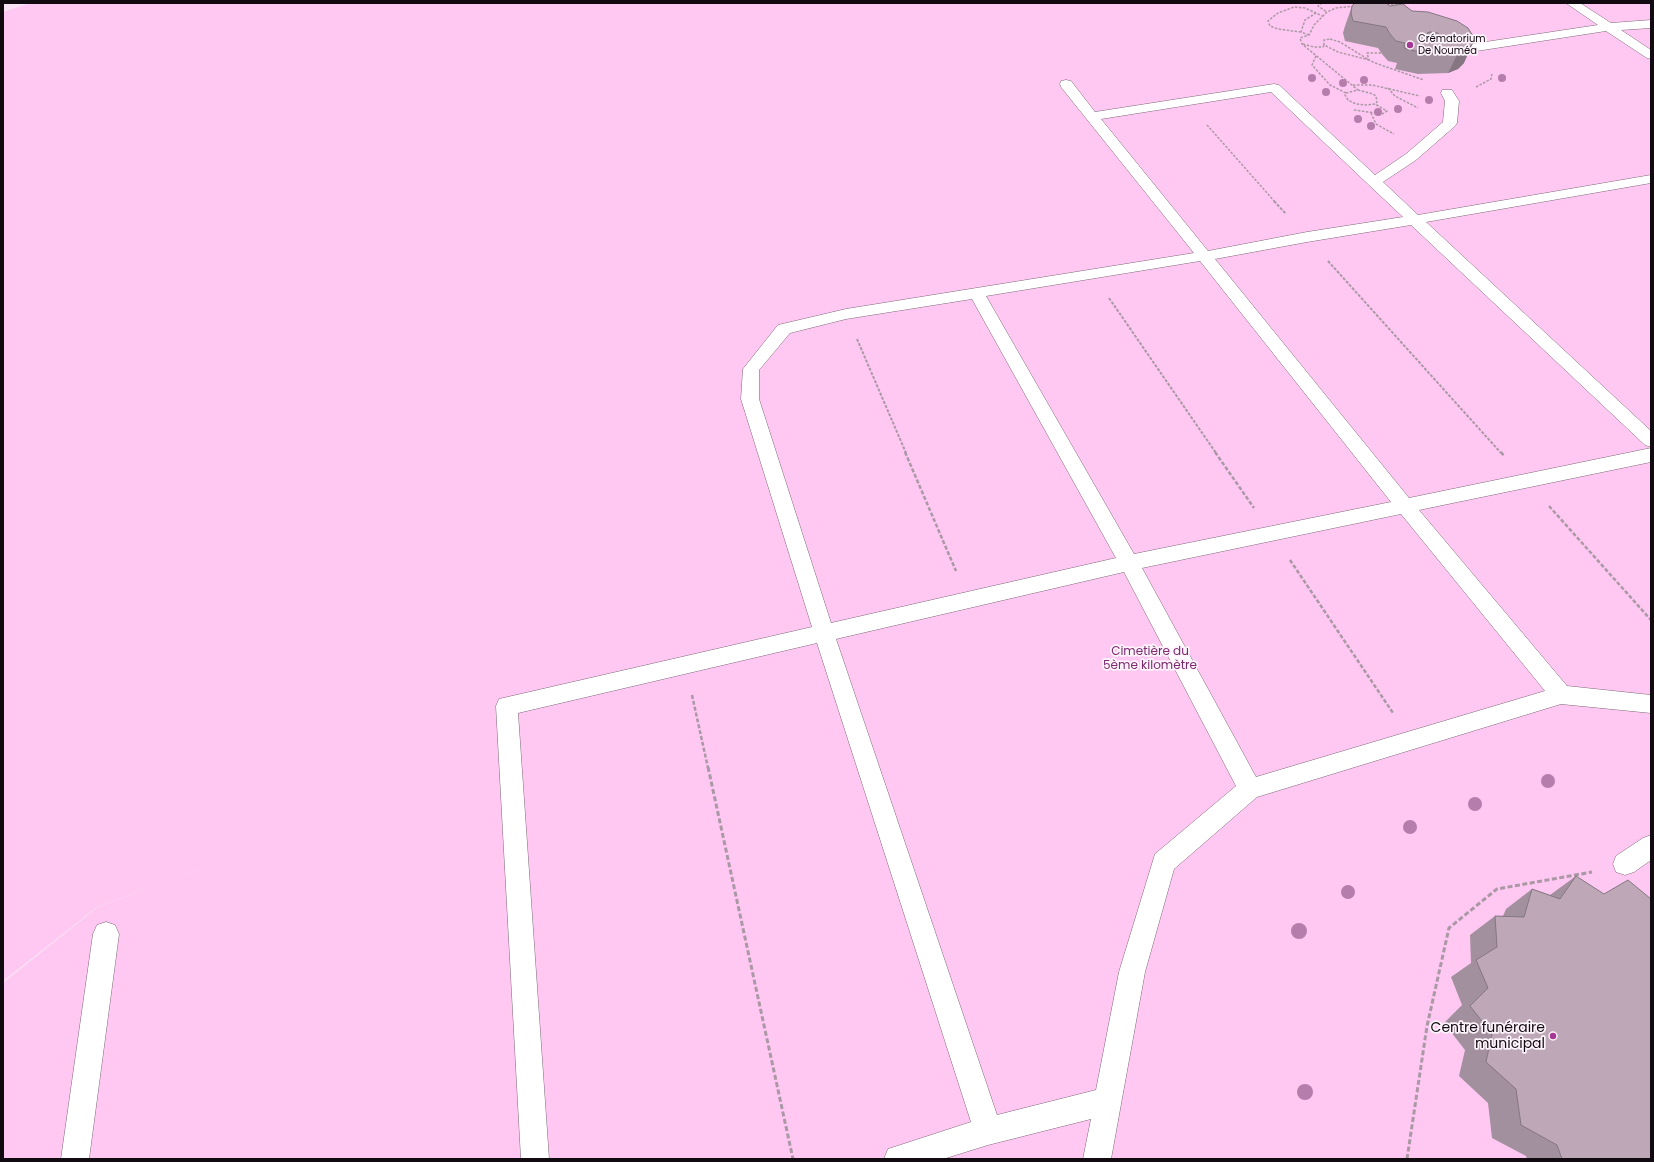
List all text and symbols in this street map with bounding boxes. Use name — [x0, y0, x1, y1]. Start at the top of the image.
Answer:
place label: Crématorium De Nouméa — [1418, 33, 1486, 56]
marker: Crématorium De Nouméa — [1405, 40, 1415, 50]
park label: Cimetière du 5ème kilomètre — [1103, 645, 1197, 673]
place label: Centre funéraire municipal — [1431, 1020, 1545, 1052]
marker: Centre funéraire municipal — [1548, 1031, 1558, 1041]

